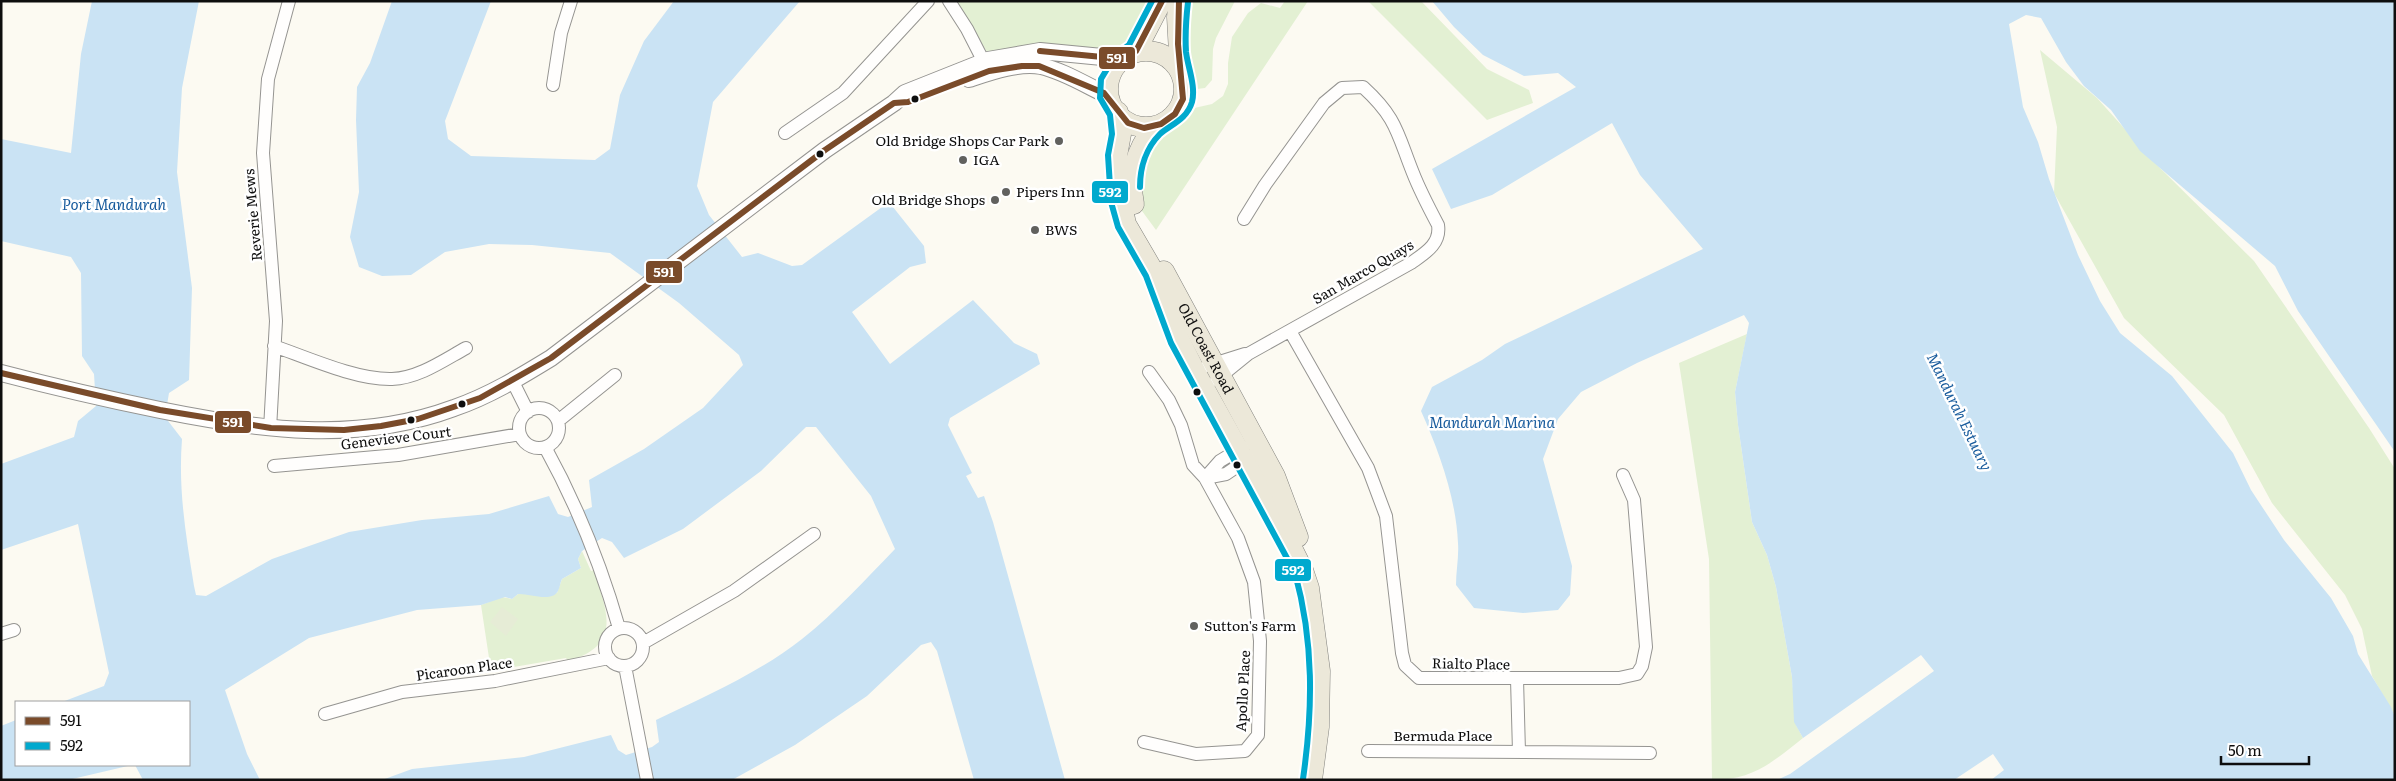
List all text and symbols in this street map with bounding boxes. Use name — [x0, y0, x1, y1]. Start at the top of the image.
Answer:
line badge: 591 — [1098, 46, 1136, 70]
text: 591 — [1106, 47, 1128, 67]
unlabelled marker — [910, 94, 920, 104]
place label: Old Bridge Shops Car Park — [876, 130, 1049, 150]
marker: Old Bridge Shops Car Park — [1053, 135, 1065, 147]
unlabelled marker — [815, 149, 825, 159]
place label: IGA — [973, 149, 1000, 169]
marker: IGA — [957, 154, 969, 166]
street label: Reverie Mews — [238, 168, 266, 262]
line badge: 592 — [1091, 180, 1129, 204]
place label: Pipers Inn — [1016, 181, 1085, 201]
text: 592 — [1099, 181, 1122, 201]
marker: Pipers Inn — [1000, 186, 1012, 198]
place label: Old Bridge Shops — [872, 189, 985, 209]
water label: Port Mandurah — [62, 192, 166, 215]
marker: Old Bridge Shops — [989, 194, 1001, 206]
place label: BWS — [1045, 219, 1077, 239]
marker: BWS — [1029, 224, 1041, 236]
street label: San Marco Quays — [1308, 234, 1417, 308]
line badge: 591 — [645, 260, 683, 284]
text: 591 — [653, 261, 675, 281]
street label: Old Coast Road — [1174, 299, 1240, 397]
water label: Mandurah Estuary — [1922, 349, 1999, 474]
unlabelled marker — [1192, 387, 1202, 397]
unlabelled marker — [457, 399, 467, 409]
line badge: 591 — [214, 410, 252, 434]
water label: Mandurah Marina — [1429, 410, 1556, 433]
text: 591 — [222, 411, 244, 431]
unlabelled marker — [406, 415, 416, 425]
street label: Genevieve Court — [340, 420, 453, 454]
unlabelled marker — [1232, 460, 1242, 470]
line badge: 592 — [1274, 558, 1312, 582]
text: 592 — [1282, 559, 1305, 579]
place label: Sutton's Farm — [1204, 615, 1297, 635]
marker: Sutton's Farm — [1188, 620, 1200, 632]
street label: Apollo Place — [1230, 650, 1254, 732]
street label: Picaroon Place — [414, 651, 513, 685]
street label: Rialto Place — [1432, 652, 1510, 674]
legend — [15, 701, 190, 766]
text: 591 — [60, 708, 82, 731]
street label: Bermuda Place — [1394, 725, 1492, 745]
text: 592 — [60, 733, 83, 756]
scale bar — [2221, 734, 2308, 766]
text: 50 m — [2228, 738, 2262, 761]

